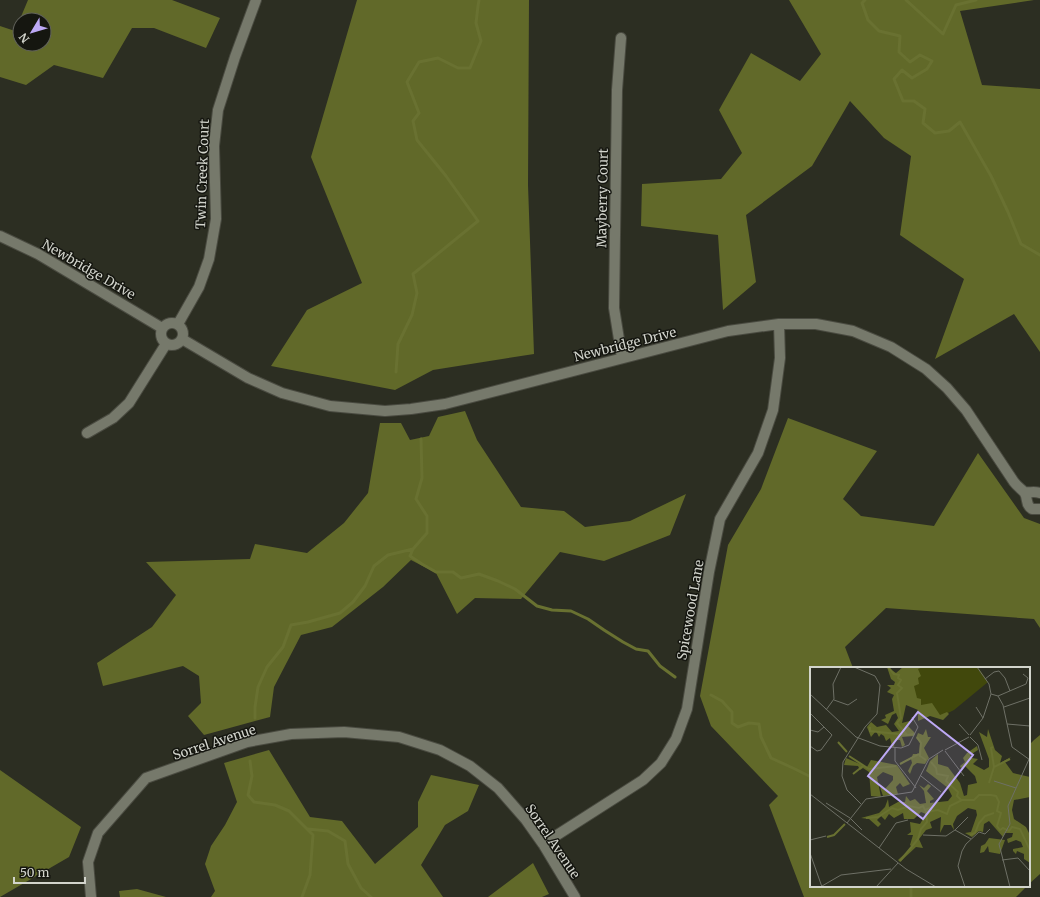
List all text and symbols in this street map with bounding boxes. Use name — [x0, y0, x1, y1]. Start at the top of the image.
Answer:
north arrow — [12, 12, 52, 52]
text: N — [16, 30, 32, 46]
street label: Twin Creek Court — [192, 119, 213, 229]
street label: Mayberry Court — [593, 148, 612, 248]
street label: Newbridge Drive — [39, 236, 139, 303]
street label: Newbridge Drive — [572, 324, 678, 365]
street label: Spicewood Lane — [673, 558, 708, 662]
inset map — [810, 667, 1030, 887]
street label: Sorrel Avenue — [170, 721, 258, 764]
street label: Sorrel Avenue — [521, 801, 584, 882]
scale bar — [14, 859, 85, 885]
text: 50 m — [20, 865, 49, 880]

